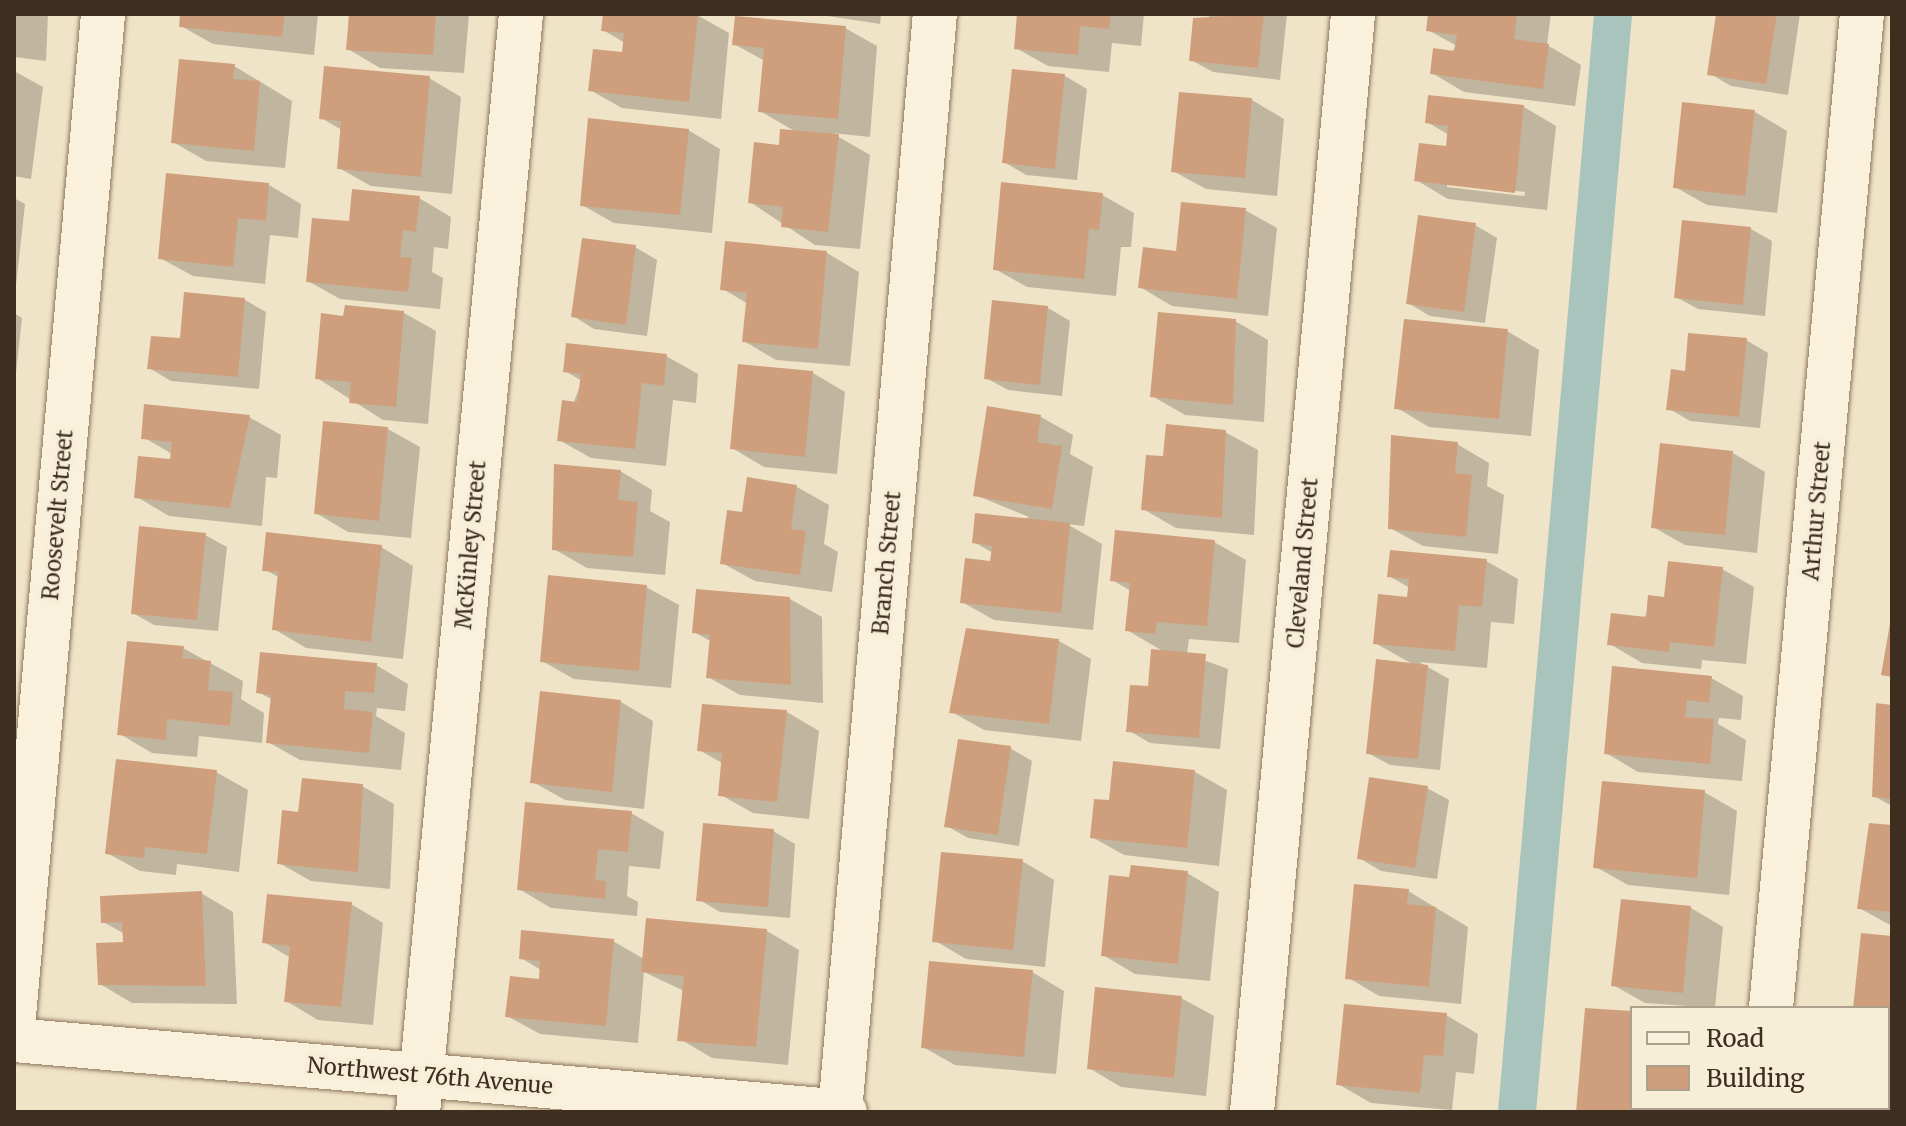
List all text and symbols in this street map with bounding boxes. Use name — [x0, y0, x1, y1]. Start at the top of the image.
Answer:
street label: Roosevelt Street — [37, 429, 79, 601]
street label: Arthur Street — [1798, 440, 1836, 582]
street label: McKinley Street — [450, 460, 492, 630]
street label: Cleveland Street — [1282, 477, 1324, 649]
street label: Branch Street — [868, 490, 906, 636]
legend — [1630, 1006, 1890, 1110]
text: Road — [1706, 1023, 1764, 1054]
street label: Northwest 76th Avenue — [306, 1052, 554, 1100]
text: Building — [1706, 1063, 1805, 1094]

